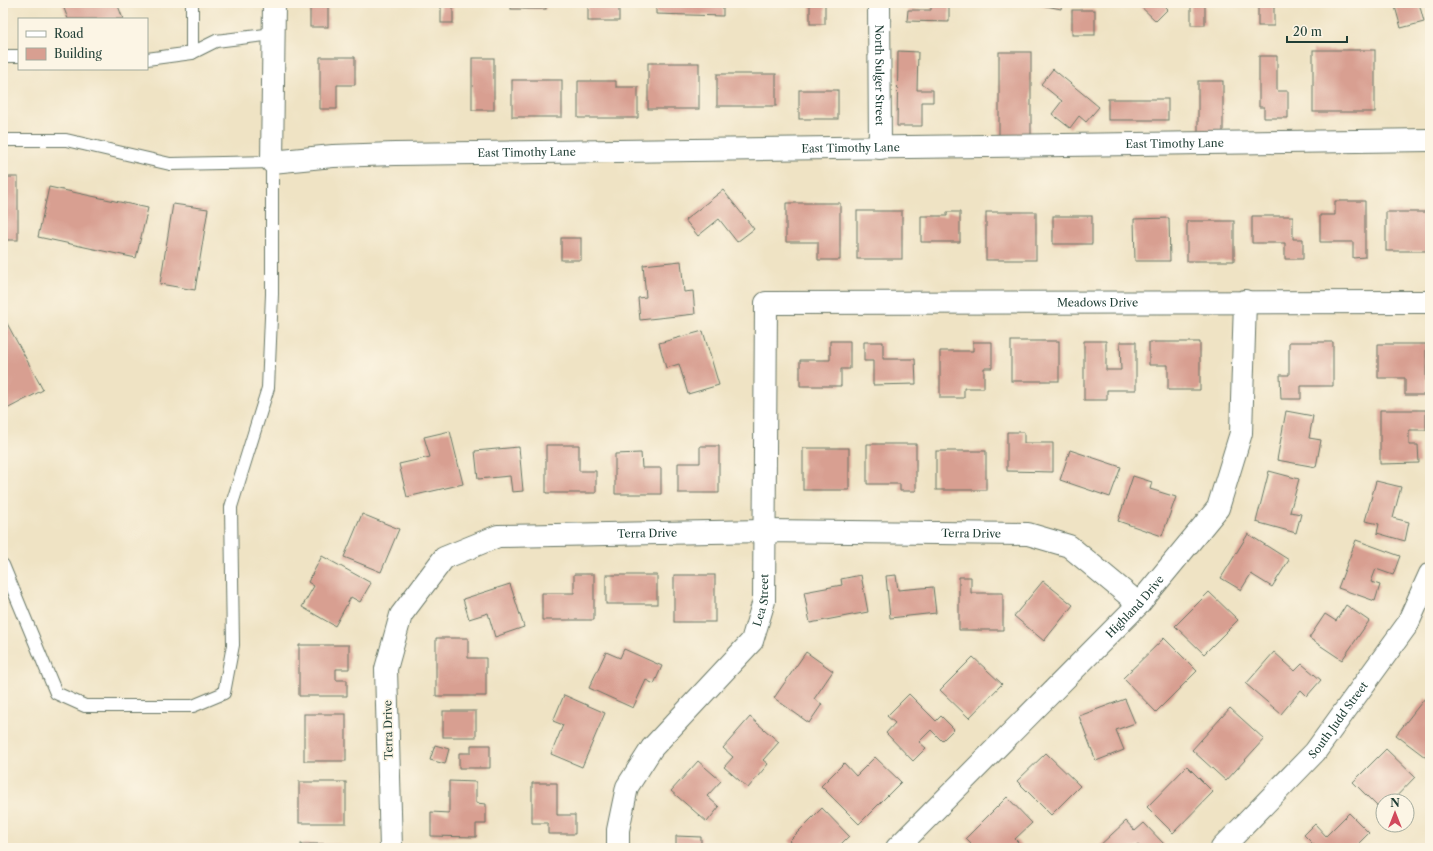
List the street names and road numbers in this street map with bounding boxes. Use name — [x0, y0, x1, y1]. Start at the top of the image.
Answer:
street label: North Sulger Street — [872, 24, 887, 126]
street label: East Timothy Lane — [1125, 136, 1224, 151]
street label: East Timothy Lane — [801, 140, 900, 156]
street label: East Timothy Lane — [477, 145, 576, 160]
street label: Meadows Drive — [1057, 295, 1138, 310]
street label: Terra Drive — [617, 526, 677, 541]
street label: Terra Drive — [941, 526, 1001, 541]
street label: Highland Drive — [1103, 572, 1167, 641]
street label: Lea Street — [750, 574, 771, 628]
street label: South Judd Street — [1305, 679, 1371, 762]
street label: Terra Drive — [380, 700, 396, 760]

